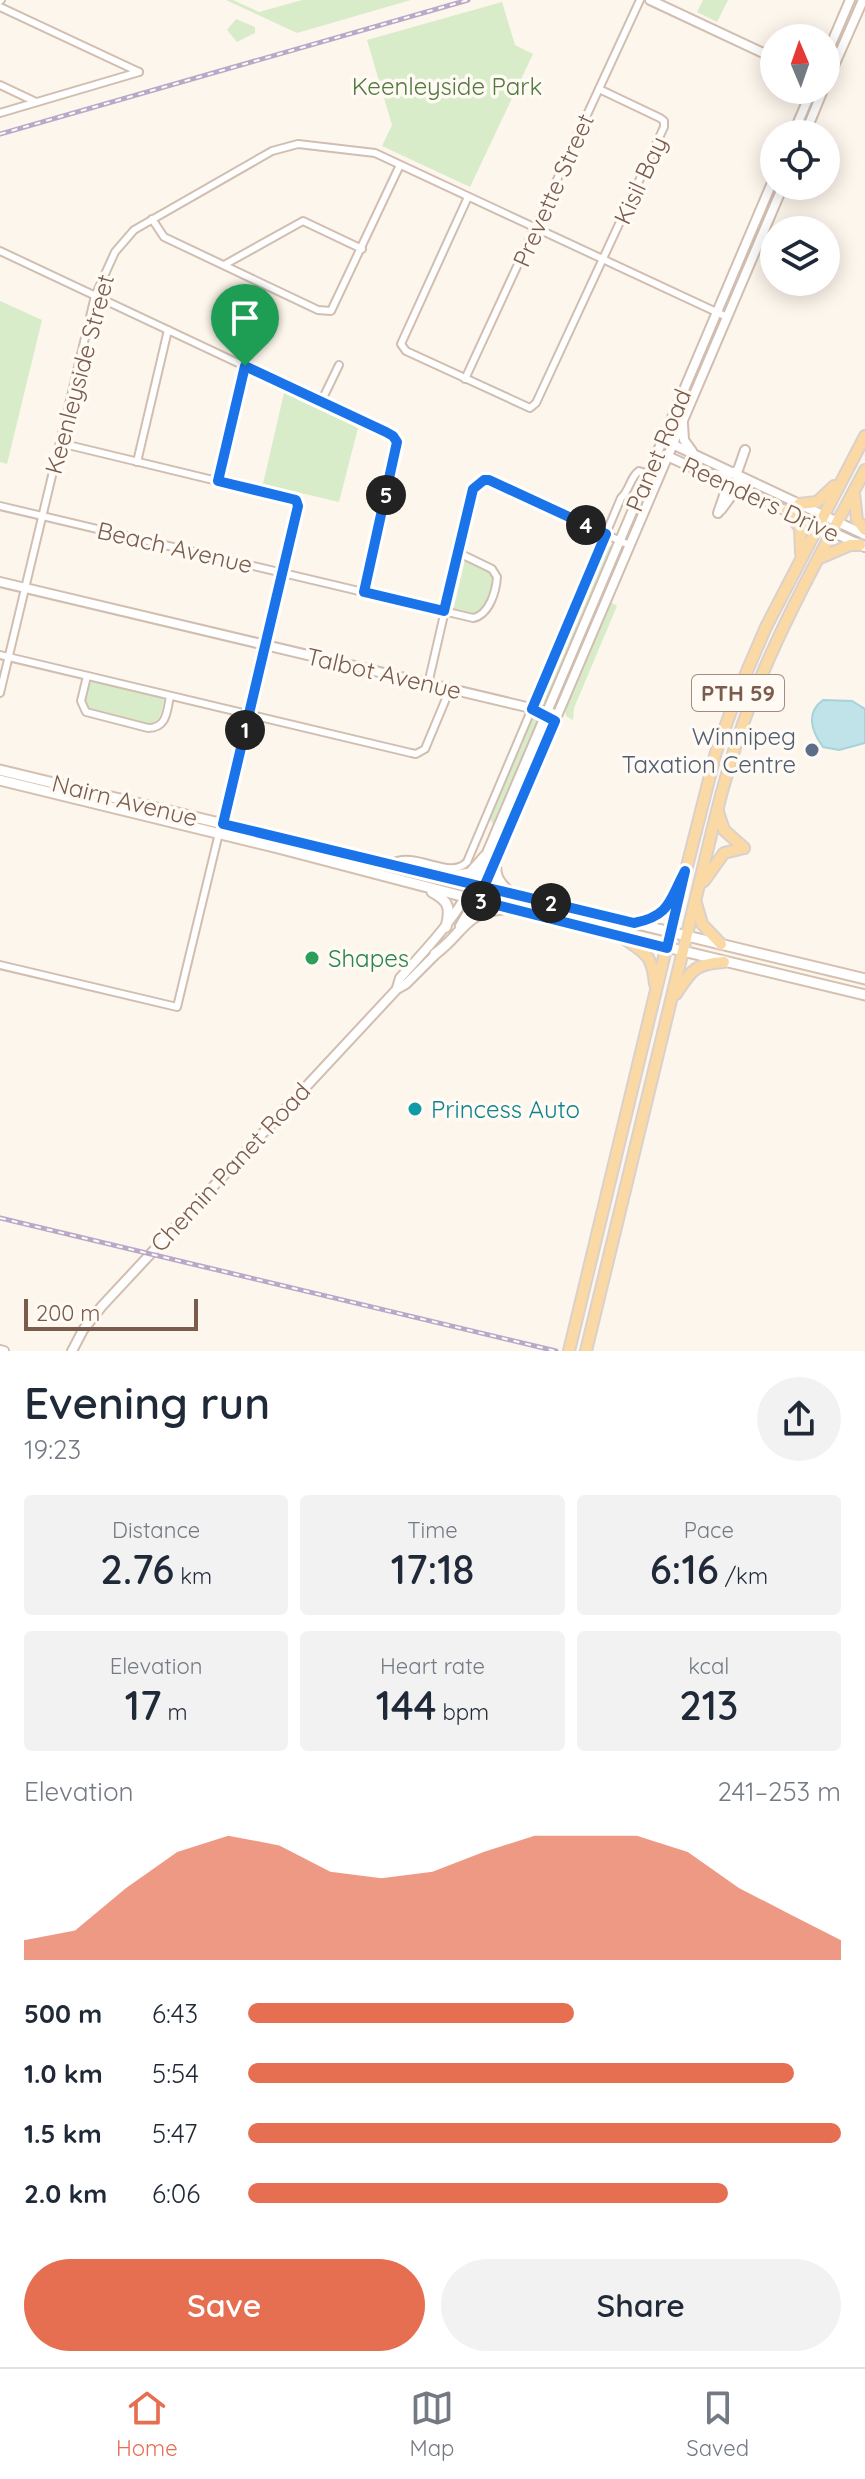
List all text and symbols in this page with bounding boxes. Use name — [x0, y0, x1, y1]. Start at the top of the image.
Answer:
north arrow — [760, 24, 840, 104]
map controls — [760, 24, 840, 296]
park label: Keenleyside Park — [352, 71, 542, 101]
street label: Prevette Street — [506, 109, 600, 271]
button: locate — [760, 120, 840, 200]
street label: Kisil Bay — [607, 131, 673, 229]
button: layers — [760, 216, 840, 296]
street label: Keenleyside Street — [38, 271, 120, 477]
pin — [211, 284, 279, 366]
icon: arrive — [223, 296, 267, 340]
street label: Panet Road — [619, 384, 697, 516]
street label: Reenders Drive — [678, 450, 844, 548]
pin: 5 — [366, 475, 406, 515]
text: 5 — [380, 481, 392, 509]
pin: 4 — [566, 505, 606, 545]
text: 4 — [580, 511, 592, 539]
street label: Beach Avenue — [94, 515, 256, 579]
street label: Talbot Avenue — [304, 641, 464, 705]
road number: PTH 59 — [692, 675, 784, 711]
pin: 1 — [225, 710, 265, 750]
text: 1 — [241, 716, 249, 744]
place label: Winnipeg Taxation Centre — [621, 721, 796, 779]
marker: Winnipeg Taxation Centre — [803, 741, 821, 759]
street label: Nairn Avenue — [49, 767, 201, 833]
pin: 3 — [461, 881, 501, 921]
pin: 2 — [531, 883, 571, 923]
text: 3 — [475, 887, 487, 915]
text: 2 — [545, 889, 557, 917]
place label: Shapes — [328, 943, 409, 973]
marker: Shapes — [303, 949, 321, 967]
street label: Chemin Panet Road — [144, 1076, 316, 1258]
place label: Princess Auto — [431, 1094, 580, 1124]
marker: Princess Auto — [406, 1100, 424, 1118]
scale bar — [24, 1295, 198, 1331]
text: 200 m — [36, 1299, 100, 1327]
text: Evening run — [24, 1375, 270, 1430]
button: share — [757, 1377, 841, 1461]
text: 19:23 — [24, 1433, 81, 1466]
text: Distance — [112, 1516, 200, 1544]
text: Time — [407, 1516, 458, 1544]
text: Pace — [684, 1516, 734, 1544]
text: 2.76 — [100, 1544, 174, 1594]
text: 17:18 — [391, 1544, 474, 1594]
text: 6:16 — [650, 1544, 719, 1594]
text: km — [174, 1562, 212, 1590]
text: /km — [719, 1562, 768, 1590]
text: Elevation — [110, 1652, 203, 1680]
text: Heart rate — [380, 1652, 485, 1680]
text: kcal — [688, 1652, 729, 1680]
text: 17 — [125, 1680, 162, 1730]
text: 144 — [376, 1680, 436, 1730]
text: 213 — [679, 1680, 738, 1730]
text: m — [162, 1698, 188, 1726]
text: bpm — [436, 1698, 489, 1726]
text: Elevation — [24, 1775, 134, 1808]
text: 241–253 m — [718, 1775, 841, 1808]
text: 500 m — [24, 1997, 102, 2030]
text: 6:43 — [152, 1997, 198, 2030]
text: 1.0 km — [24, 2057, 103, 2090]
text: 5:54 — [152, 2057, 199, 2090]
text: 1.5 km — [24, 2117, 102, 2150]
text: 5:47 — [152, 2117, 197, 2150]
text: 2.0 km — [24, 2177, 107, 2210]
text: 6:06 — [152, 2177, 200, 2210]
button: Save — [24, 2259, 425, 2351]
button: Share — [441, 2259, 841, 2351]
tab: Home — [116, 2386, 178, 2462]
tab: Map — [410, 2386, 454, 2462]
tab: Saved — [686, 2386, 749, 2462]

